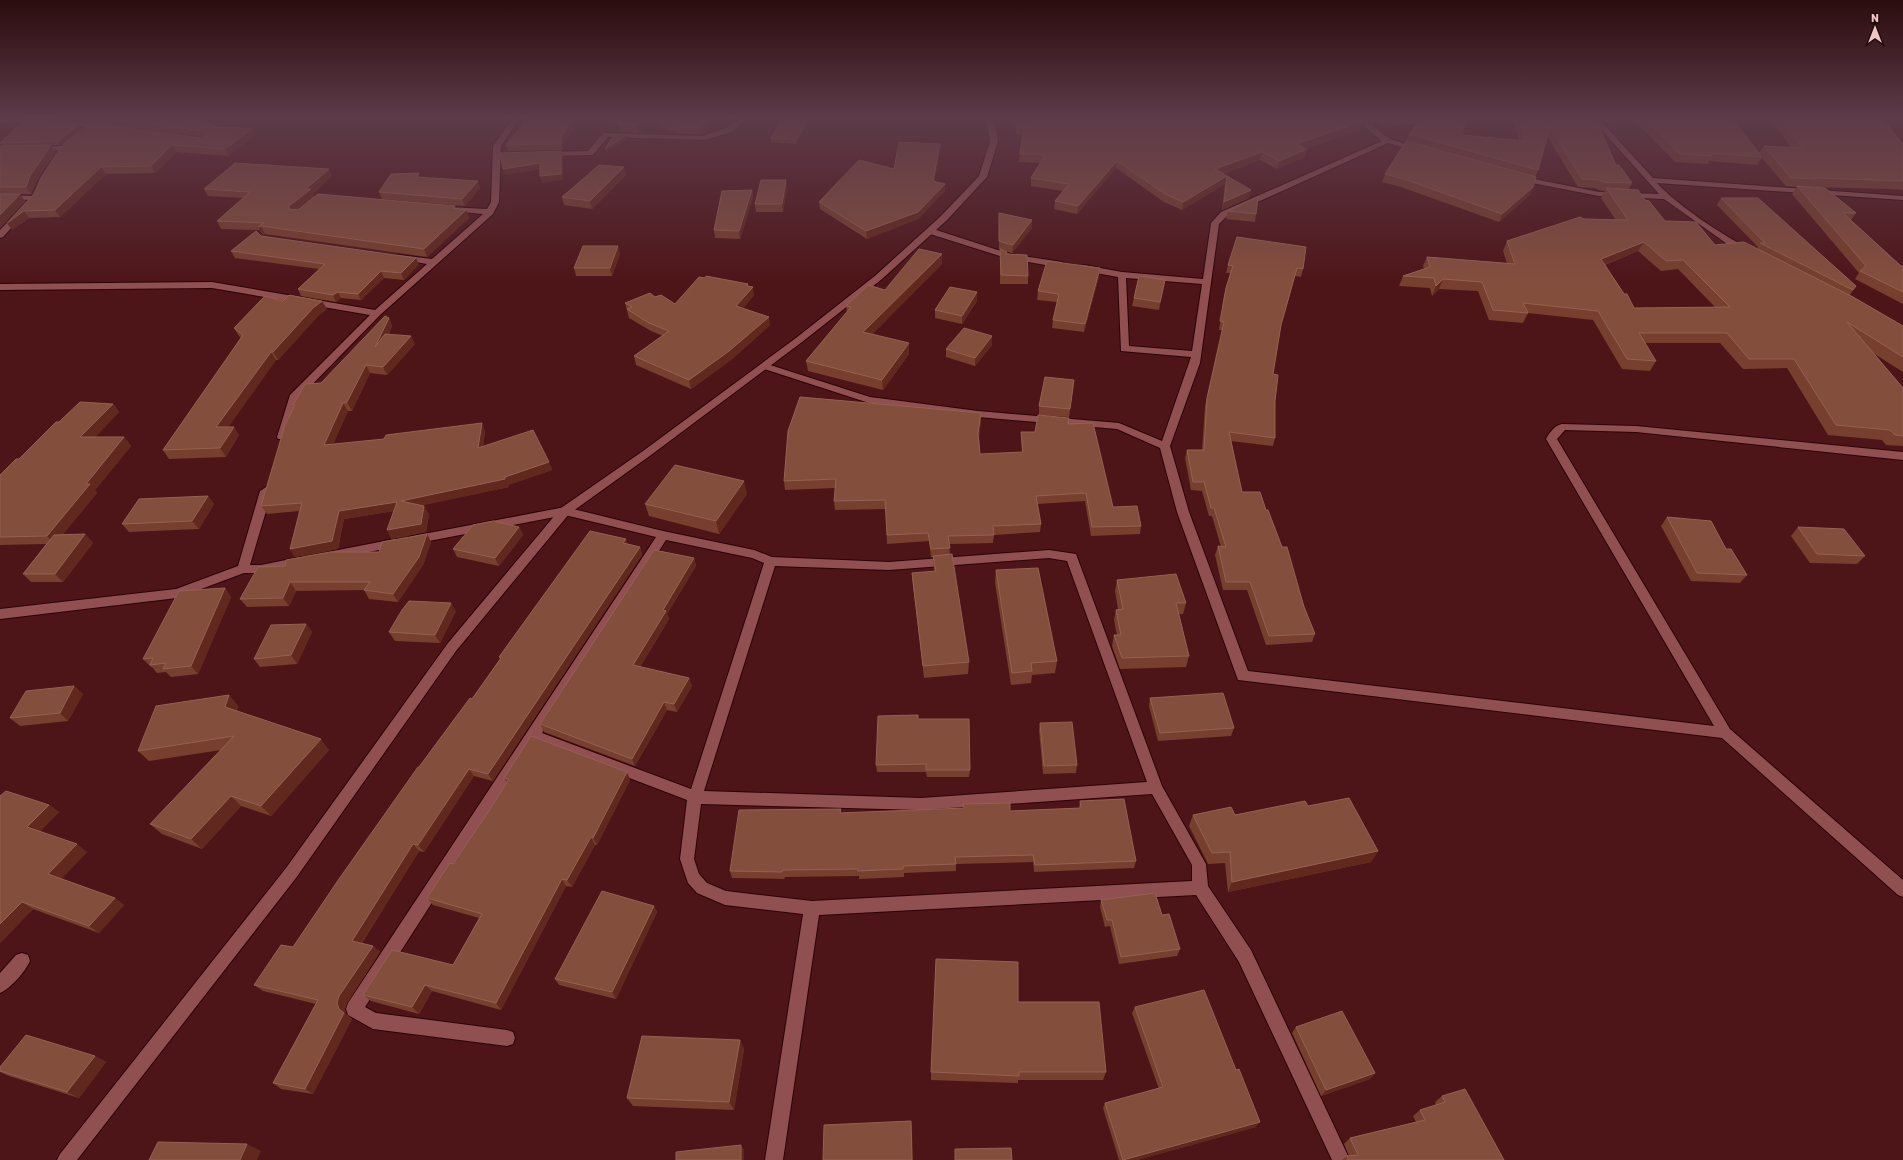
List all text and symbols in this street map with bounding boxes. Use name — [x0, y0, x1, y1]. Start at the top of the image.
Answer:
north arrow — [1855, 8, 1895, 48]
text: N — [1871, 12, 1879, 25]

